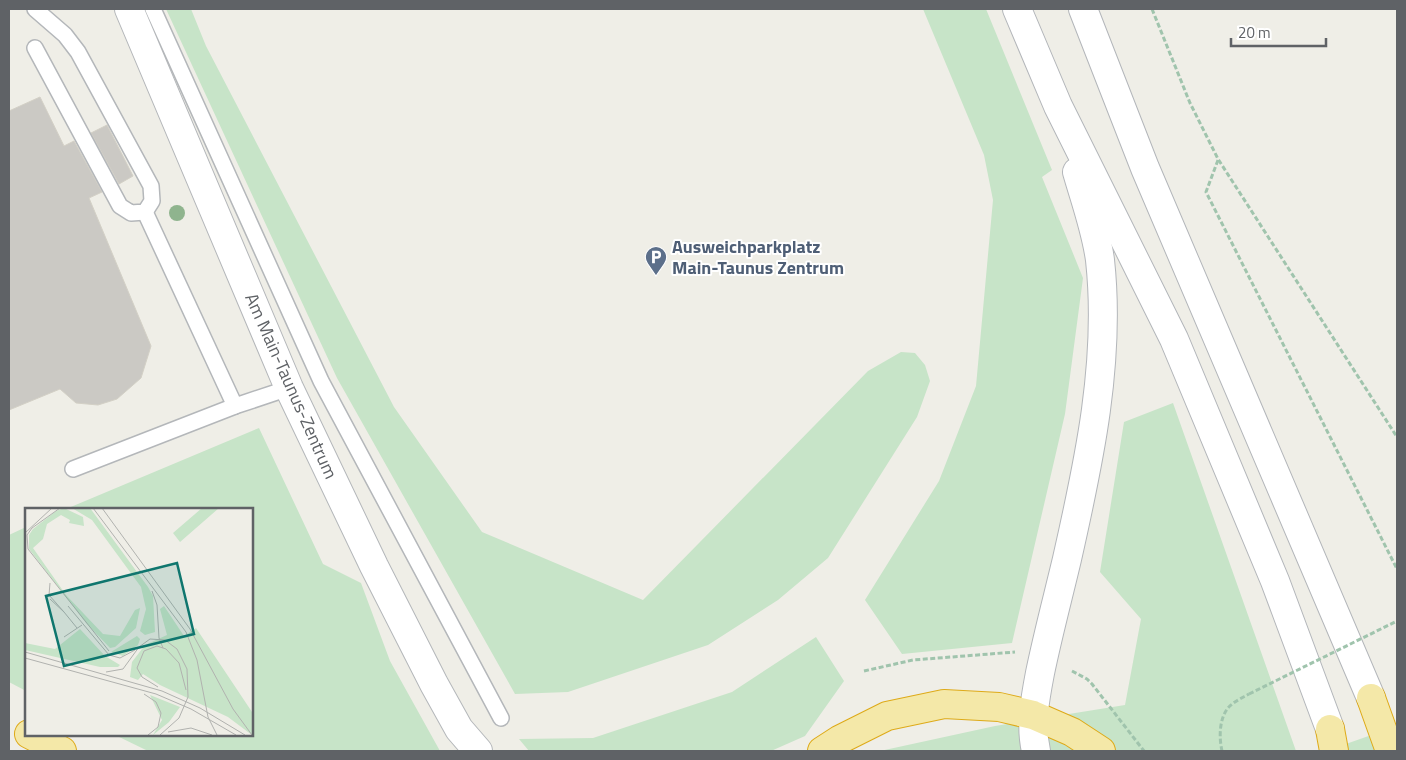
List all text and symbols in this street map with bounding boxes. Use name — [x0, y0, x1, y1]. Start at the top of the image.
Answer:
scale bar — [1231, 15, 1326, 47]
text: 20 m — [1238, 21, 1271, 44]
place label: Ausweichparkplatz Main-Taunus Zentrum — [672, 233, 844, 281]
parking icon: Ausweichparkplatz Main-Taunus Zentrum — [644, 245, 668, 276]
street label: Am Main-Taunus-Zentrum — [238, 289, 345, 483]
inset map — [25, 508, 252, 735]

